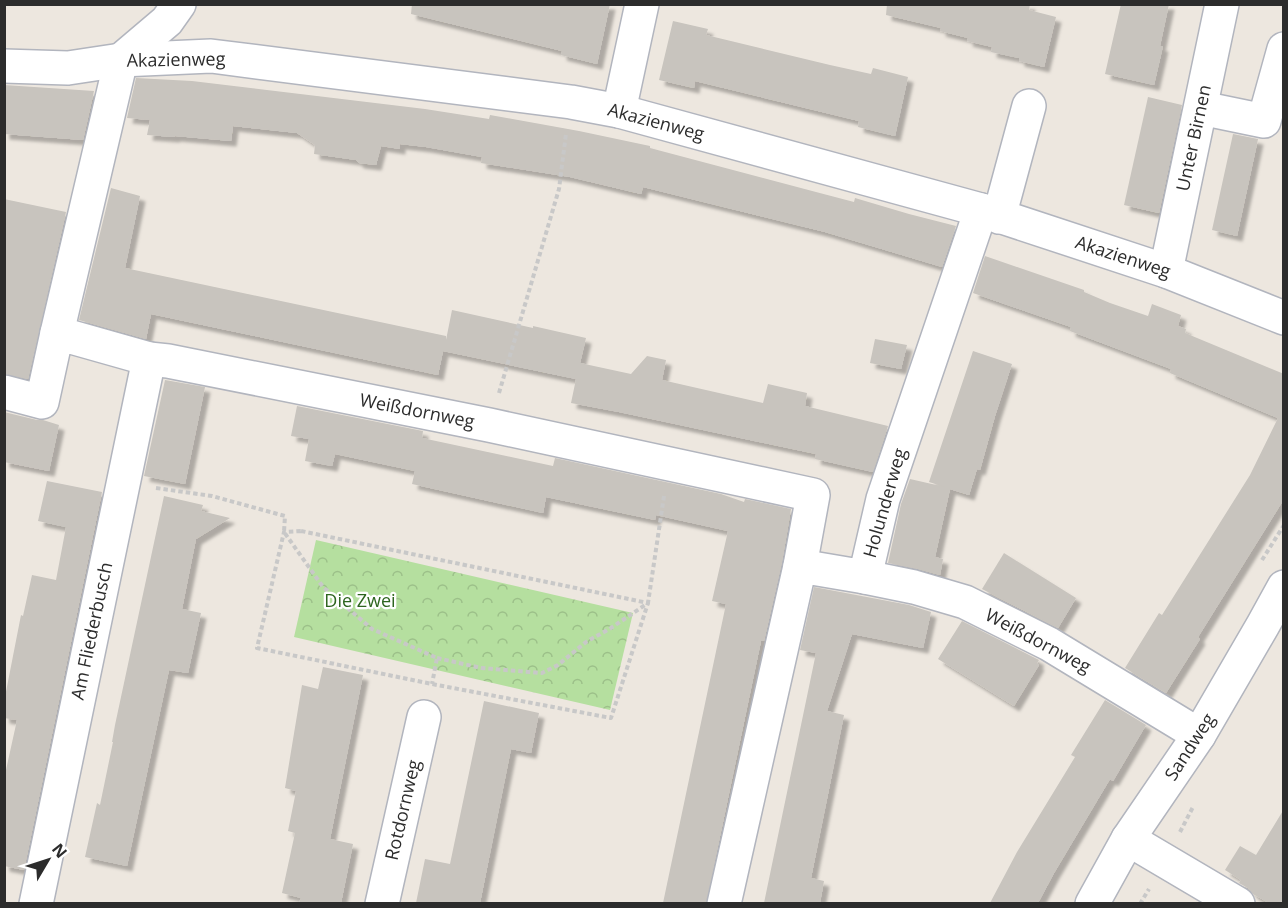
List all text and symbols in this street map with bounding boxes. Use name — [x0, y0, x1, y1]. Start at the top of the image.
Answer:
street label: Akazienweg — [126, 46, 226, 72]
street label: Unter Birnen — [1170, 82, 1216, 193]
street label: Akazienweg — [605, 97, 707, 145]
street label: Akazienweg — [1073, 229, 1174, 283]
street label: Weißdornweg — [358, 387, 477, 433]
street label: Holunderweg — [857, 445, 911, 560]
street label: Am Fliederbusch — [65, 560, 117, 702]
park label: Die Zwei — [324, 588, 396, 612]
street label: Weißdornweg — [981, 602, 1096, 678]
street label: Sandweg — [1158, 708, 1220, 785]
street label: Rotdornweg — [379, 757, 425, 862]
north arrow — [18, 830, 78, 890]
text: N — [47, 839, 72, 863]

